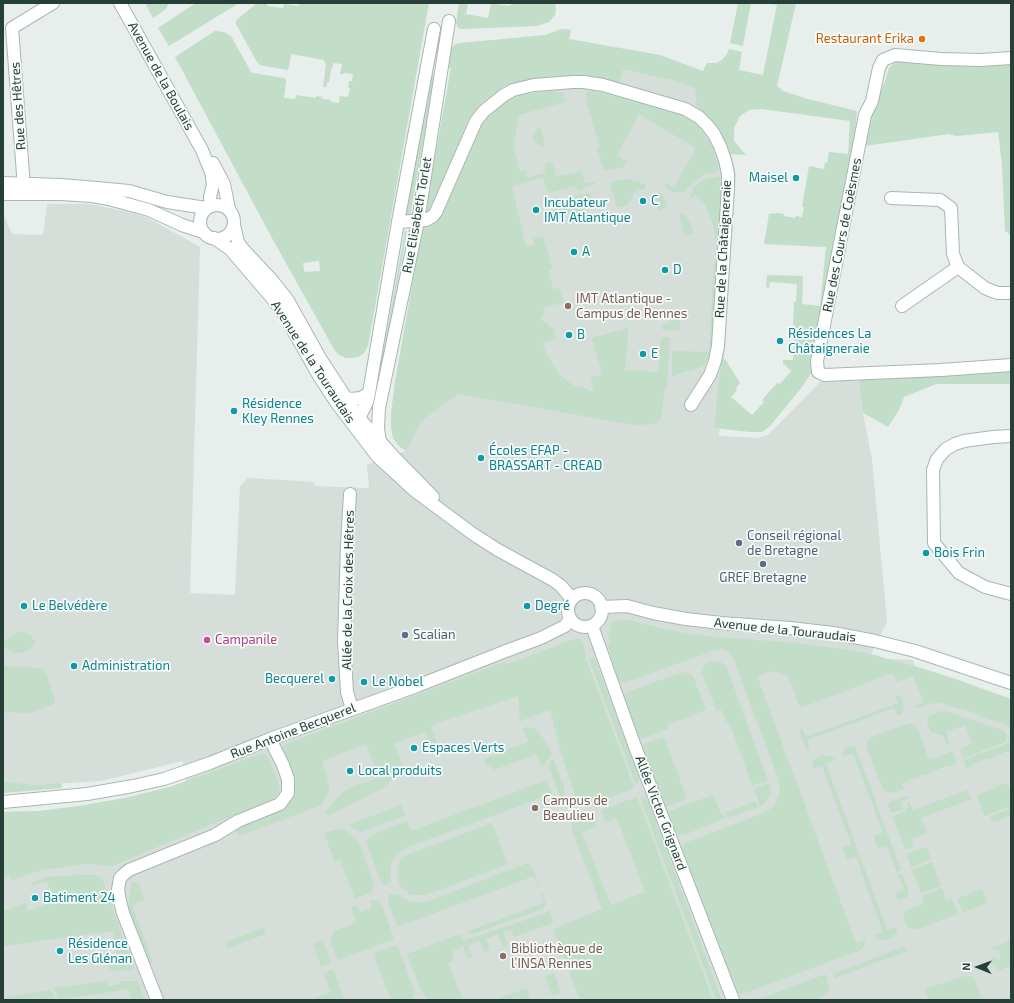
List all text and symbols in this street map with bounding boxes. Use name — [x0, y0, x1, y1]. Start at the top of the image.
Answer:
street label: Avenue de la Boulais — [125, 19, 197, 133]
place label: Restaurant Erika — [816, 31, 914, 47]
marker: Restaurant Erika — [917, 34, 927, 44]
street label: Rue des Hêtres — [7, 61, 29, 151]
street label: Rue Elisabeth Torlet — [399, 156, 435, 274]
street label: Rue des Cours de Coësmes — [819, 157, 865, 313]
place label: Maisel — [749, 170, 788, 186]
marker: Maisel — [791, 173, 801, 183]
street label: Rue de la Châtaigneraie — [712, 180, 734, 318]
place label: C — [651, 193, 658, 209]
place label: Incubateur IMT Atlantique — [544, 195, 631, 226]
marker: C — [638, 196, 648, 206]
marker: Incubateur IMT Atlantique — [531, 205, 541, 215]
place label: A — [582, 244, 590, 260]
marker: A — [569, 247, 579, 257]
place label: D — [673, 262, 682, 278]
marker: D — [660, 265, 670, 275]
place label: IMT Atlantique - Campus de Rennes — [576, 291, 687, 322]
street label: Avenue de la Touraudais — [268, 298, 358, 426]
marker: IMT Atlantique - Campus de Rennes — [563, 301, 573, 311]
place label: Résidences La Châtaigneraie — [788, 326, 871, 357]
place label: B — [577, 327, 585, 343]
marker: B — [564, 330, 574, 340]
marker: Résidences La Châtaigneraie — [775, 336, 785, 346]
place label: E — [651, 346, 658, 362]
marker: E — [638, 349, 648, 359]
place label: Résidence Kley Rennes — [242, 396, 314, 427]
marker: Résidence Kley Rennes — [229, 406, 239, 416]
place label: Écoles EFAP - BRASSART - CREAD — [489, 443, 602, 474]
marker: Écoles EFAP - BRASSART - CREAD — [476, 453, 486, 463]
street label: Allée de la Croix des Hêtres — [339, 510, 357, 670]
place label: Conseil régional de Bretagne — [747, 528, 841, 559]
marker: Conseil régional de Bretagne — [734, 538, 744, 548]
place label: Bois Frin — [934, 545, 985, 561]
marker: Bois Frin — [921, 548, 931, 558]
marker: GREF Bretagne — [758, 559, 768, 569]
place label: GREF Bretagne — [719, 570, 807, 586]
place label: Le Belvédère — [32, 598, 107, 614]
place label: Degré — [535, 598, 570, 614]
marker: Le Belvédère — [19, 601, 29, 611]
marker: Degré — [522, 601, 532, 611]
street label: Avenue de la Touraudais — [713, 615, 857, 645]
place label: Scalian — [413, 627, 456, 643]
marker: Scalian — [400, 630, 410, 640]
place label: Campanile — [215, 632, 277, 648]
marker: Campanile — [202, 635, 212, 645]
place label: Administration — [82, 658, 170, 674]
marker: Administration — [69, 661, 79, 671]
place label: Becquerel — [265, 671, 324, 687]
marker: Becquerel — [327, 674, 337, 684]
place label: Le Nobel — [372, 674, 423, 690]
marker: Le Nobel — [359, 677, 369, 687]
street label: Rue Antoine Becquerel — [228, 700, 358, 762]
place label: Espaces Verts — [422, 740, 504, 756]
marker: Espaces Verts — [409, 743, 419, 753]
street label: Allée Victor Grignard — [632, 753, 690, 873]
place label: Local produits — [358, 763, 442, 779]
marker: Local produits — [345, 766, 355, 776]
place label: Campus de Beaulieu — [543, 793, 608, 824]
marker: Campus de Beaulieu — [530, 803, 540, 813]
place label: Batiment 24 — [43, 890, 115, 906]
marker: Batiment 24 — [30, 893, 40, 903]
place label: Résidence Les Glénan — [68, 936, 132, 967]
place label: Bibliothèque de l’INSA Rennes — [511, 941, 603, 972]
marker: Résidence Les Glénan — [55, 946, 65, 956]
north arrow — [958, 947, 998, 987]
marker: Bibliothèque de l’INSA Rennes — [498, 951, 508, 961]
text: N — [959, 963, 972, 971]

